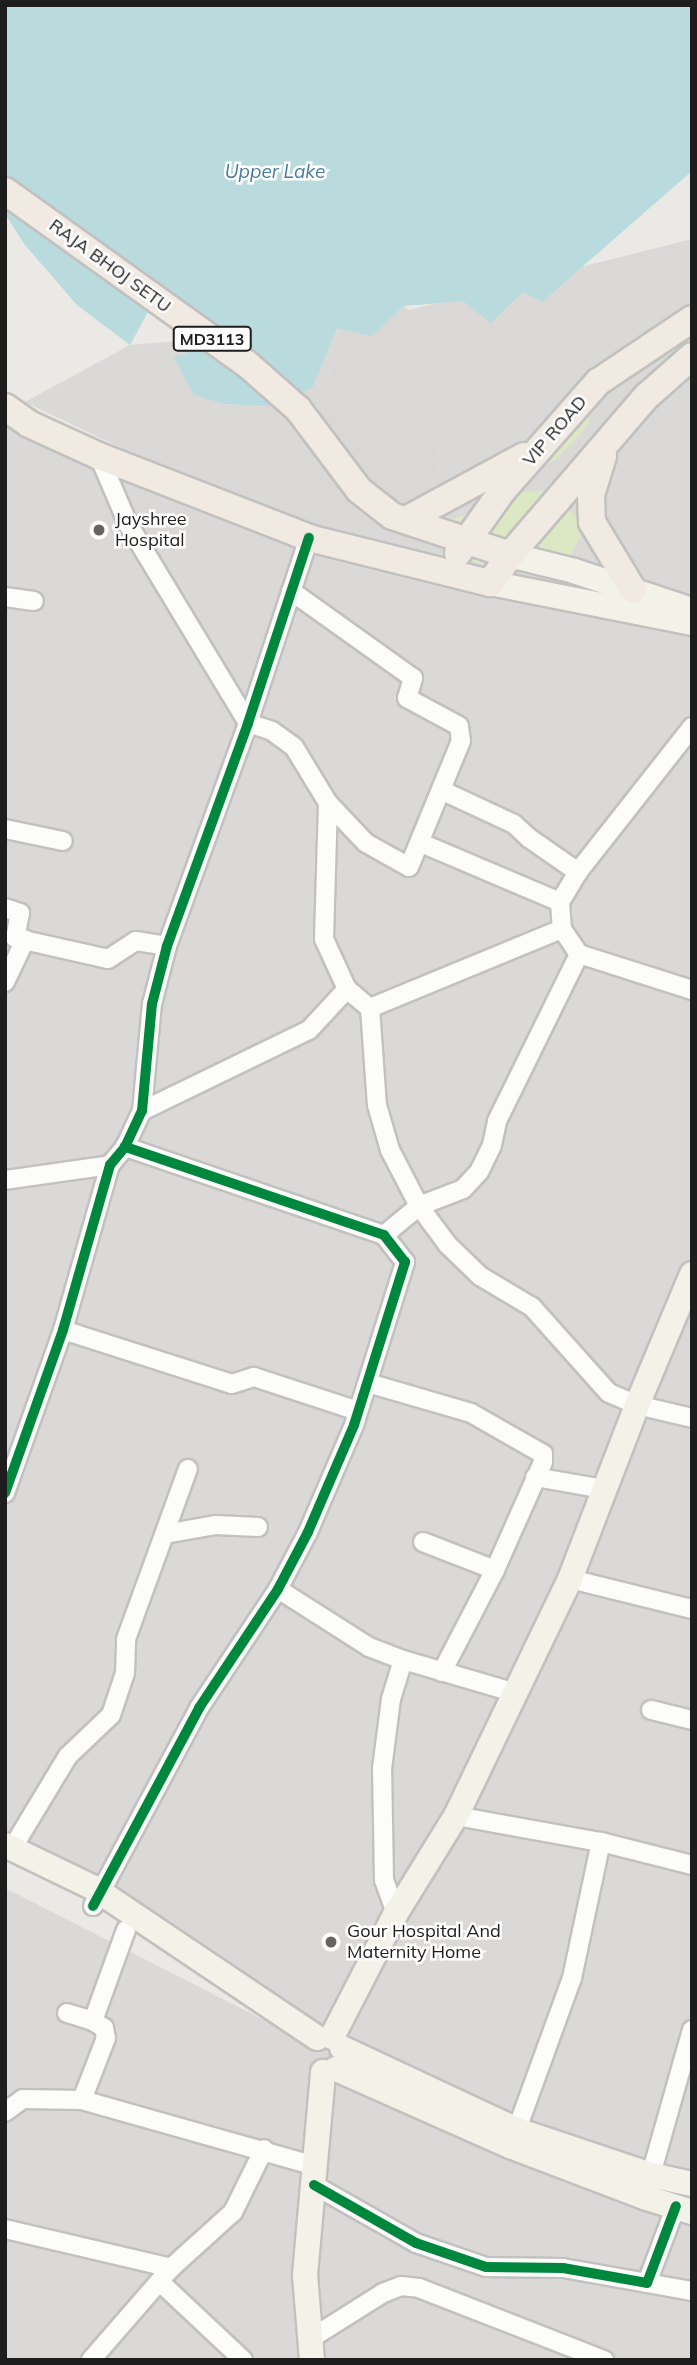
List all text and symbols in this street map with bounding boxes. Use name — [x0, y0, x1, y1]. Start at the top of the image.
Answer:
water label: Upper Lake — [225, 161, 325, 183]
street label: RAJA BHOJ SETU — [45, 215, 175, 317]
road number: MD3113 — [172, 326, 252, 352]
street label: VIP ROAD — [519, 391, 591, 471]
place label: Jayshree Hospital — [115, 509, 186, 552]
marker: Jayshree Hospital — [89, 520, 109, 540]
place label: Gour Hospital And Maternity Home — [347, 1921, 501, 1964]
marker: Gour Hospital And Maternity Home — [321, 1932, 341, 1952]

